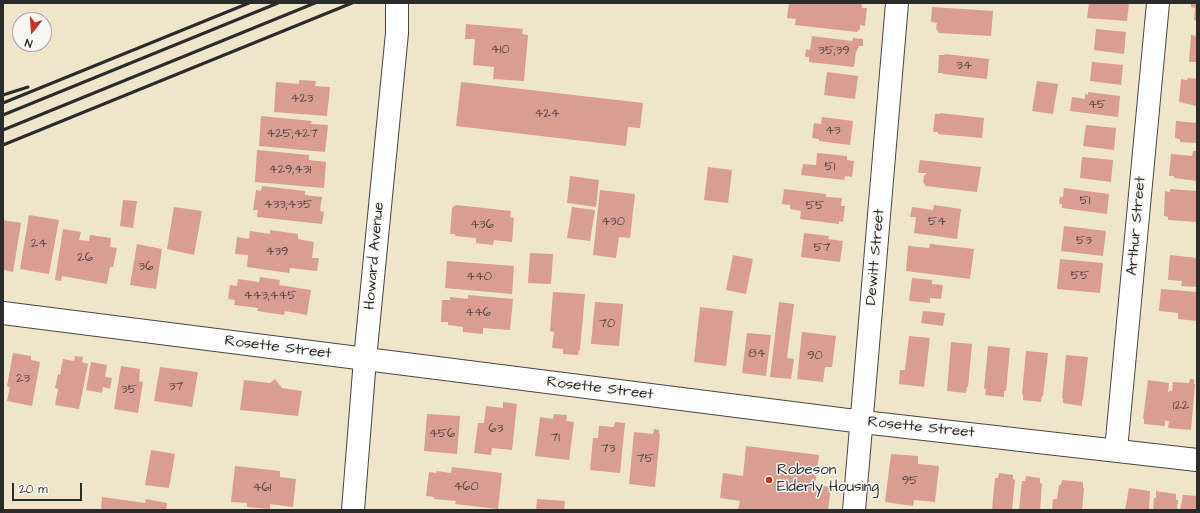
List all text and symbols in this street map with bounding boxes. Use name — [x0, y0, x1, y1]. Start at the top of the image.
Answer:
north arrow — [12, 12, 52, 52]
text: N — [23, 35, 34, 51]
house number: 410 — [491, 42, 509, 58]
house number: 35;39 — [818, 43, 850, 59]
house number: 34 — [956, 58, 972, 74]
house number: 423 — [291, 91, 313, 107]
house number: 45 — [1088, 97, 1106, 113]
house number: 424 — [534, 106, 560, 122]
house number: 43 — [825, 123, 841, 139]
house number: 425;427 — [266, 126, 318, 142]
house number: 51 — [825, 159, 835, 175]
house number: 429;431 — [269, 162, 311, 178]
street label: Arthur Street — [1124, 176, 1150, 276]
house number: 51 — [1080, 193, 1090, 209]
house number: 433;435 — [264, 197, 312, 213]
house number: 55 — [806, 198, 824, 214]
street label: Howard Avenue — [361, 201, 389, 311]
street label: Dewitt Street — [863, 208, 889, 306]
house number: 430 — [601, 214, 625, 230]
house number: 54 — [928, 214, 946, 230]
house number: 436 — [470, 217, 494, 233]
house number: 53 — [1076, 233, 1092, 249]
house number: 24 — [31, 236, 47, 252]
house number: 57 — [813, 240, 831, 256]
house number: 439 — [266, 244, 288, 260]
house number: 26 — [77, 250, 93, 266]
house number: 36 — [139, 259, 153, 275]
house number: 55 — [1071, 268, 1089, 284]
house number: 440 — [466, 269, 492, 285]
house number: 443;445 — [244, 288, 296, 304]
house number: 446 — [465, 305, 491, 321]
house number: 70 — [599, 316, 615, 332]
street label: Rosette Street — [224, 333, 332, 363]
house number: 84 — [748, 346, 766, 362]
house number: 90 — [807, 348, 823, 364]
house number: 23 — [16, 371, 30, 387]
street label: Rosette Street — [546, 374, 654, 404]
house number: 37 — [169, 379, 183, 395]
house number: 35 — [121, 382, 137, 398]
house number: 122 — [1173, 398, 1189, 414]
street label: Rosette Street — [867, 413, 975, 443]
house number: 63 — [489, 421, 503, 437]
house number: 456 — [429, 426, 455, 442]
house number: 71 — [550, 430, 560, 446]
house number: 73 — [601, 441, 615, 457]
house number: 75 — [636, 451, 654, 467]
place label: Robeson Elderly Housing — [777, 462, 879, 497]
house number: 95 — [902, 473, 918, 489]
scale bar — [14, 475, 84, 501]
marker: Robeson Elderly Housing — [764, 475, 774, 485]
house number: 460 — [453, 479, 479, 495]
house number: 461 — [253, 480, 271, 496]
text: 20 m — [19, 481, 48, 498]

